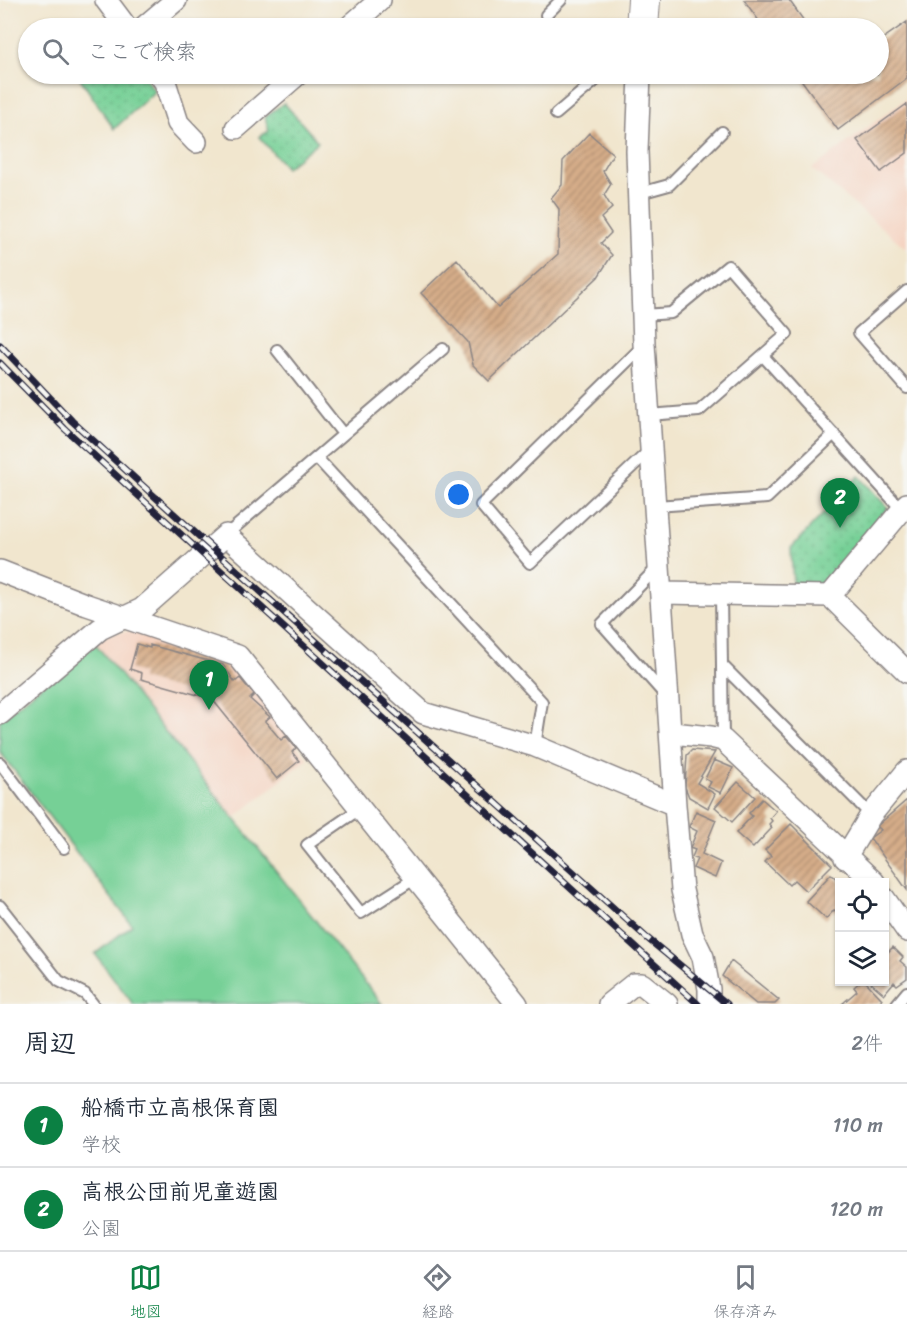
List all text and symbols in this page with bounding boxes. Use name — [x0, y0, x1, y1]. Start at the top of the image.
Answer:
search box — [18, 18, 889, 84]
text: ここで検索 — [87, 32, 197, 71]
icon: search — [39, 35, 72, 68]
pin: 2 — [820, 478, 860, 528]
your location — [444, 480, 473, 509]
pin: 1 — [190, 660, 228, 710]
map controls — [835, 878, 889, 986]
button: locate — [835, 878, 889, 932]
button: layers — [835, 932, 889, 986]
text: 周辺 — [24, 1020, 76, 1066]
text: 2件 — [851, 1026, 883, 1061]
text: 船橋市立高根保育園 — [81, 1088, 279, 1127]
text: 1 — [39, 1108, 48, 1143]
text: 110 m — [833, 1108, 883, 1143]
text: 学校 — [81, 1127, 121, 1162]
text: 高根公団前児童遊園 — [81, 1172, 279, 1211]
text: 2 — [38, 1192, 49, 1227]
text: 120 m — [830, 1192, 883, 1227]
text: 公園 — [81, 1211, 121, 1246]
tab: 地図 — [129, 1261, 162, 1326]
tab: 経路 — [421, 1261, 454, 1326]
tab: 保存済み — [713, 1261, 777, 1326]

